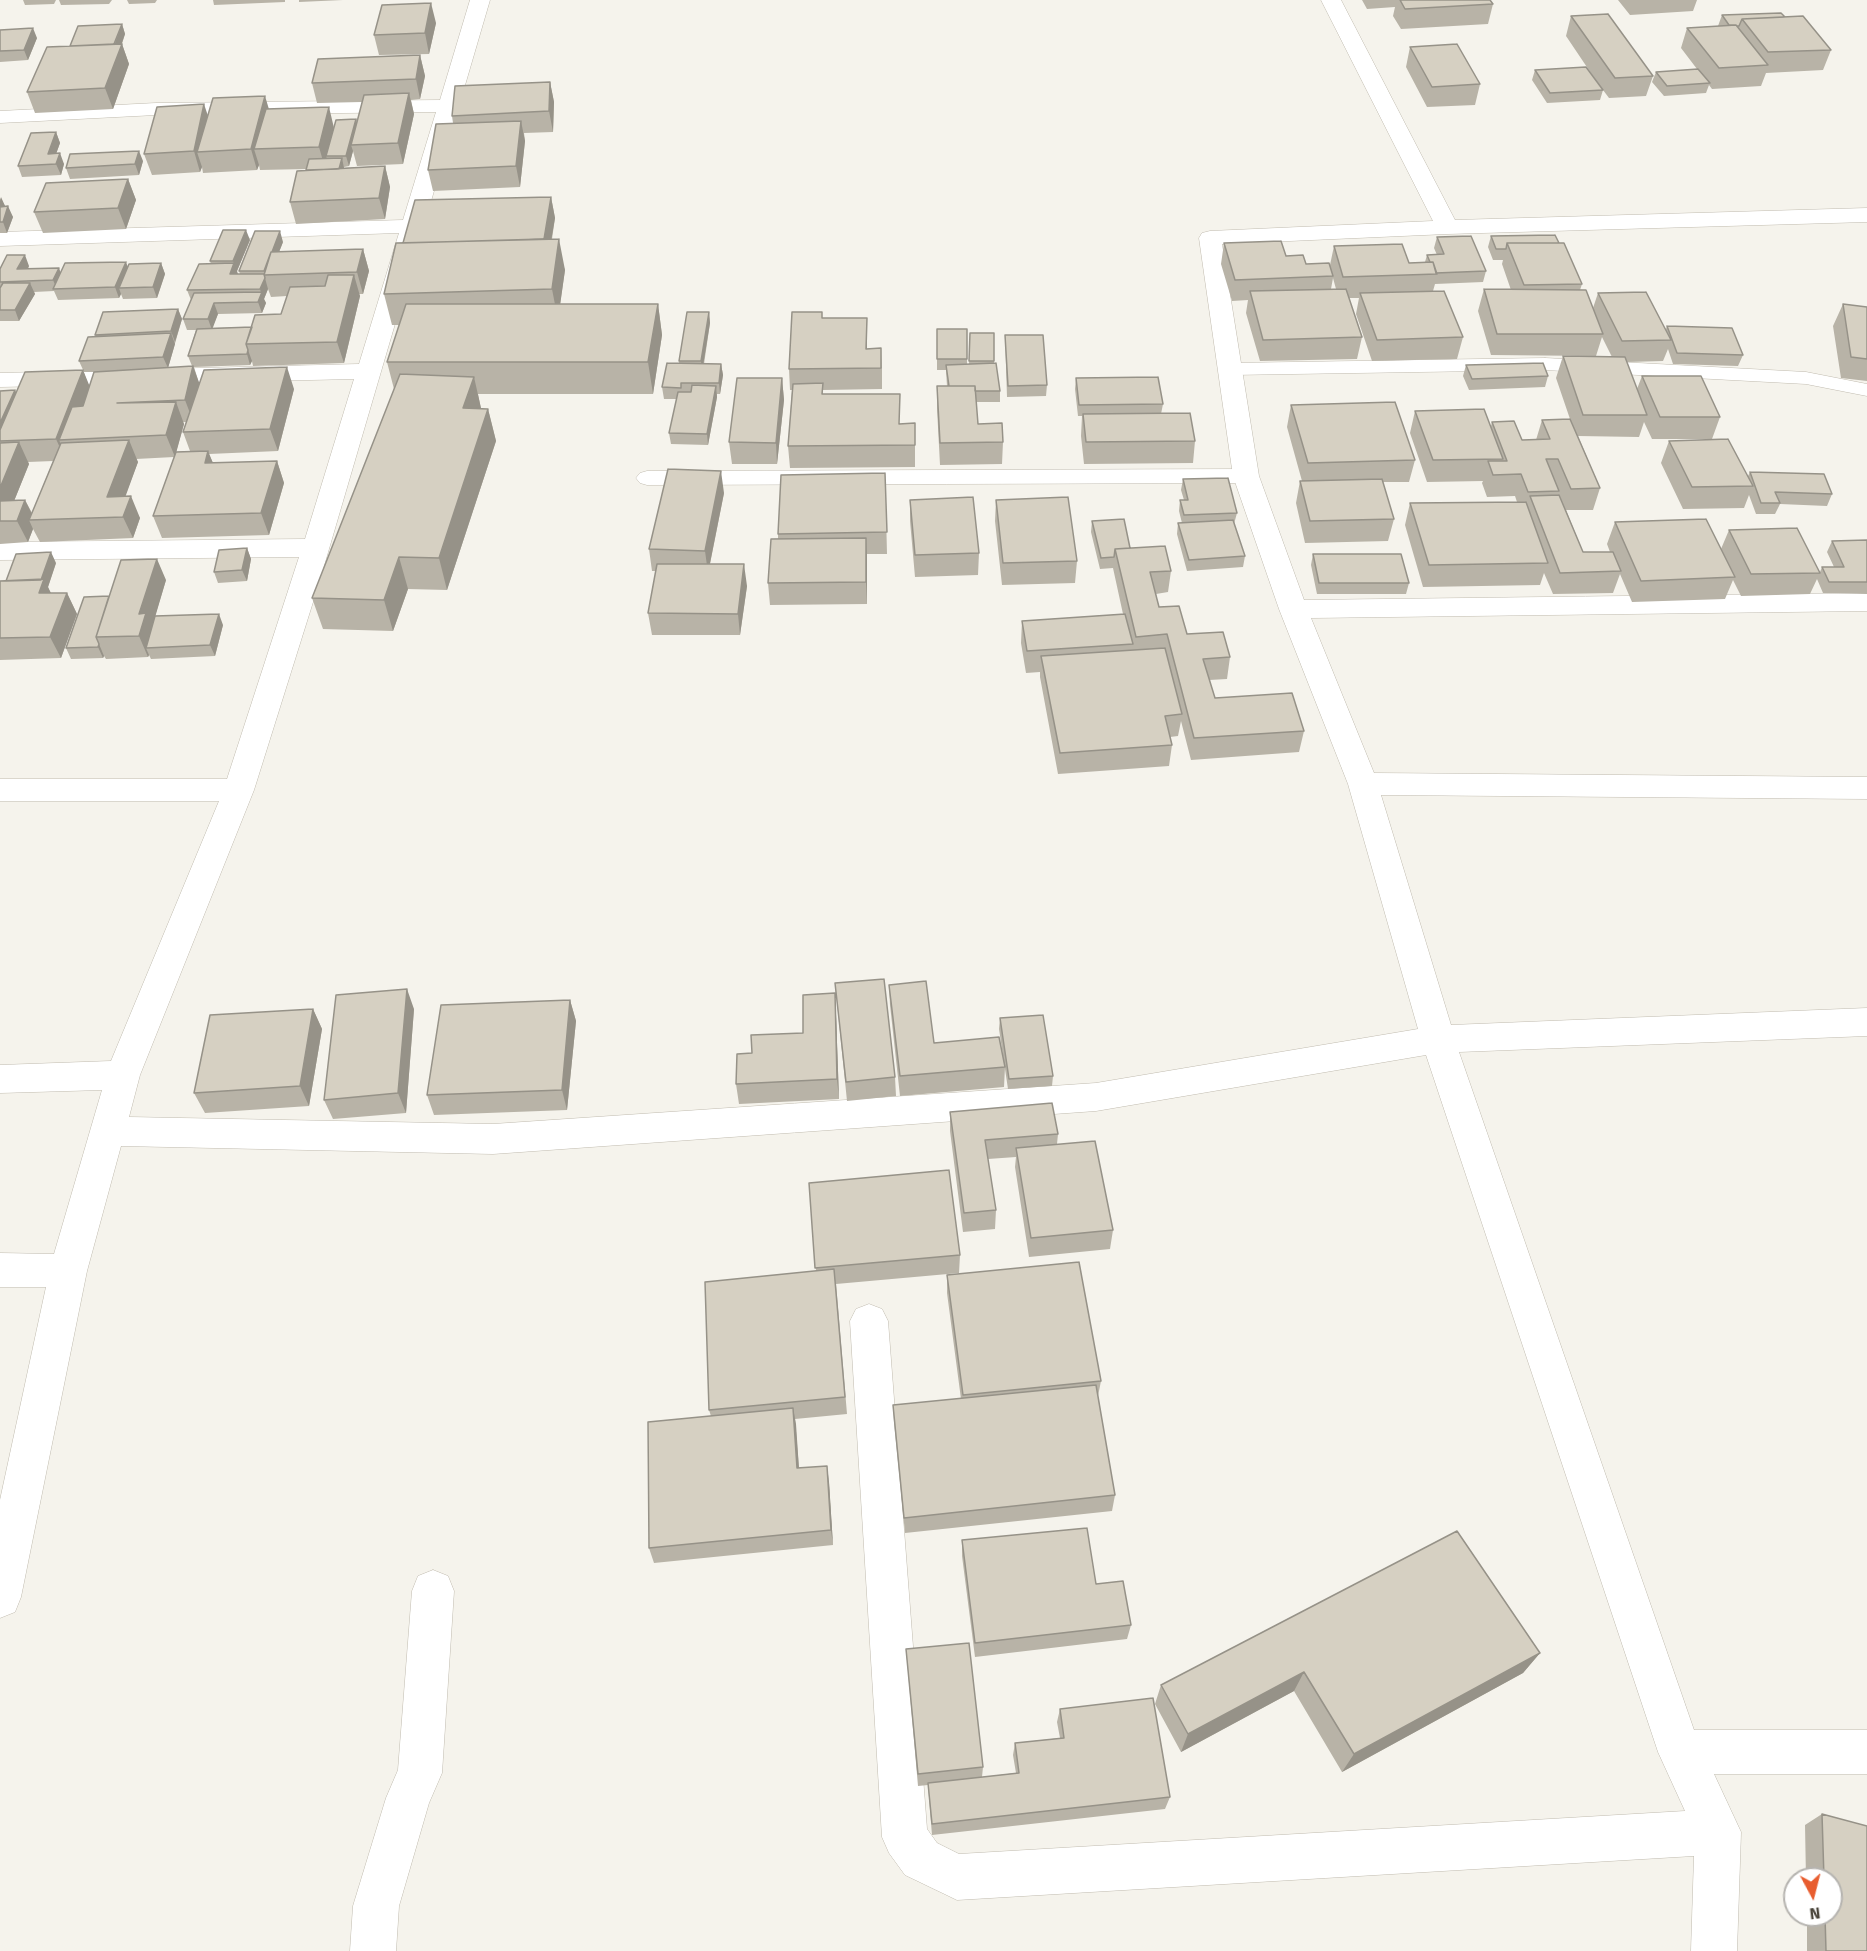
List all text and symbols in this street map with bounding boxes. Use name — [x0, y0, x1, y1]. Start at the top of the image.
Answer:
north arrow — [1783, 1867, 1843, 1927]
text: N — [1809, 1903, 1821, 1923]

